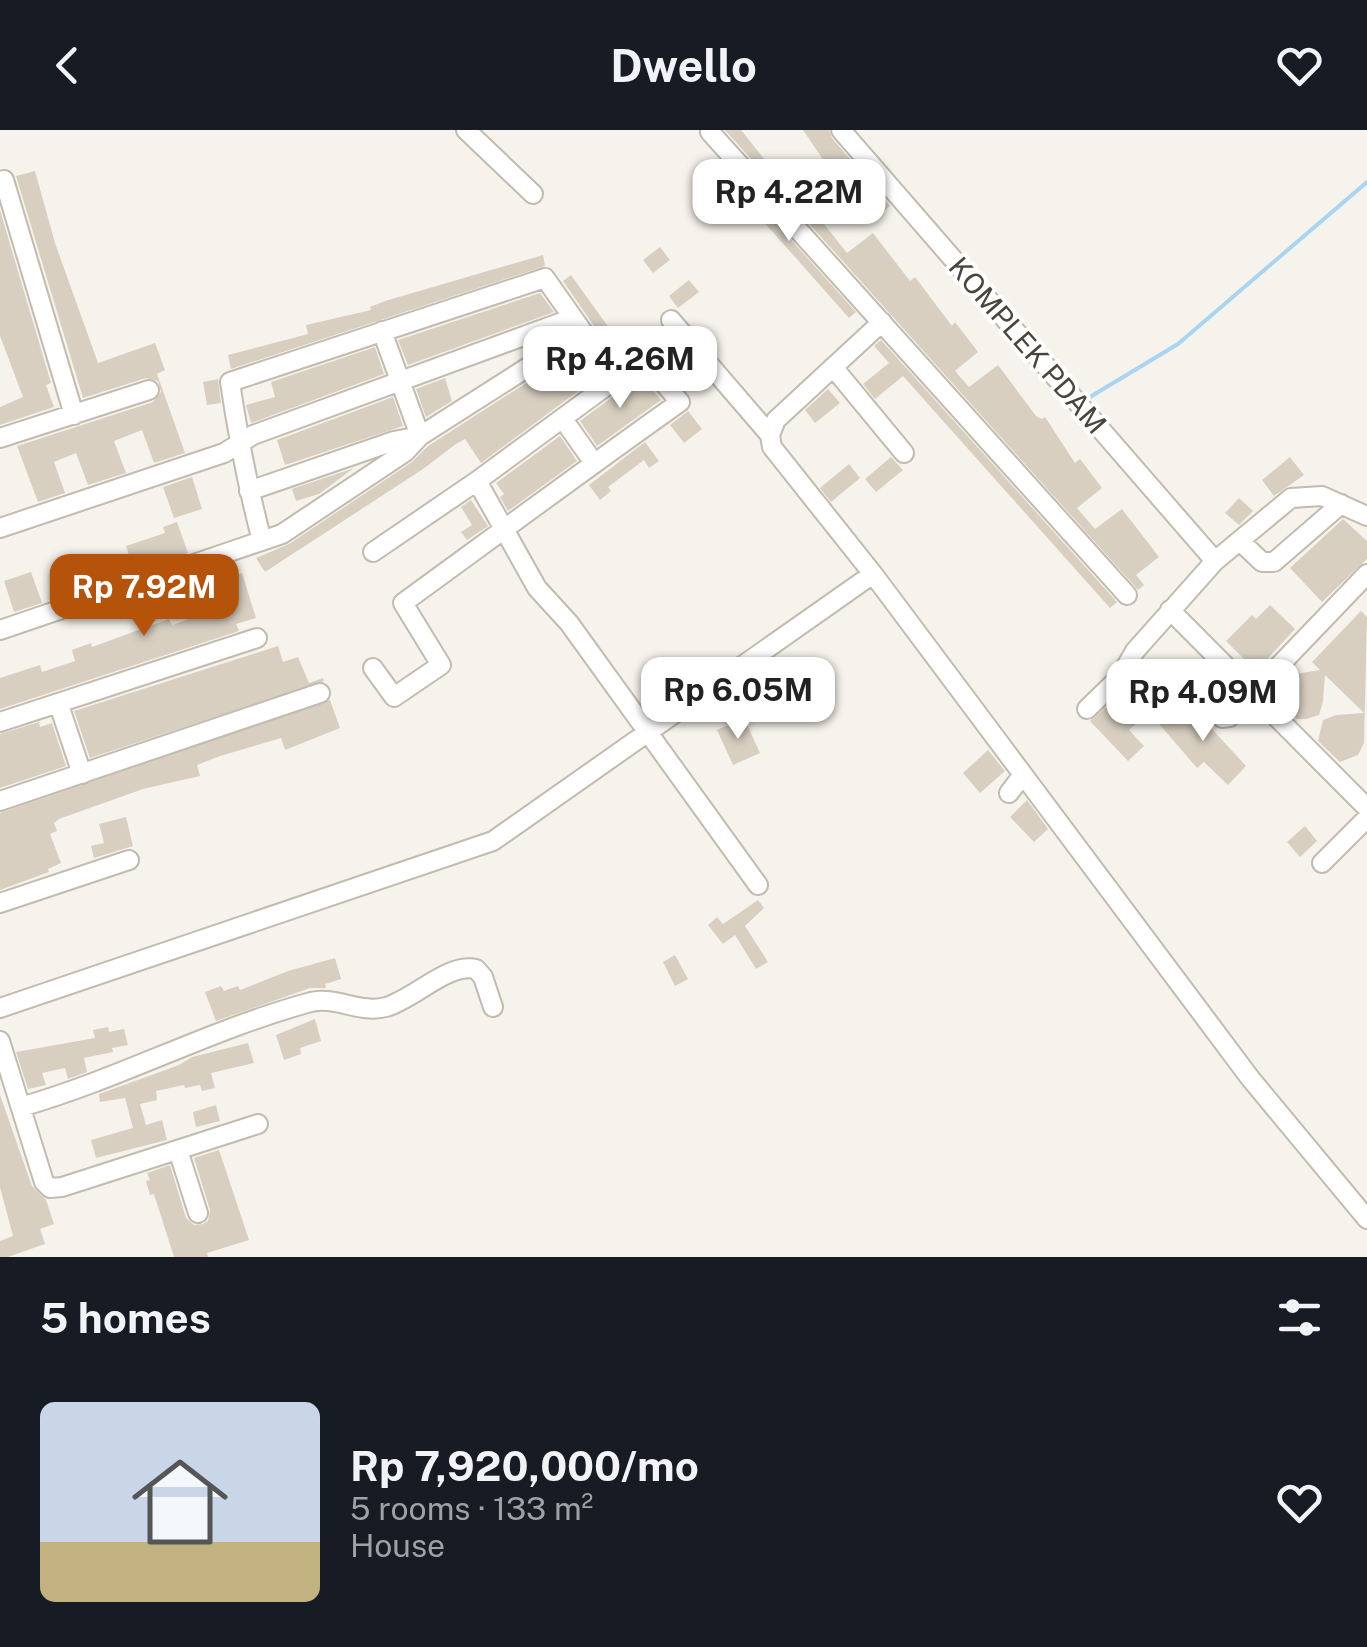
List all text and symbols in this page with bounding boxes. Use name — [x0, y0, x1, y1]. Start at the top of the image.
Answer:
icon: back — [40, 38, 95, 93]
icon: heart — [1272, 38, 1327, 93]
text: Dwello — [610, 39, 757, 92]
pin: Rp 4.22M — [686, 159, 892, 244]
text: Rp 4.22M — [715, 173, 863, 210]
street label: KOMPLEK PDAM — [942, 250, 1114, 440]
pin: Rp 4.26M — [517, 326, 723, 411]
text: Rp 4.26M — [545, 340, 695, 377]
pin: Rp 7.92M — [41, 554, 247, 639]
text: Rp 7.92M — [72, 568, 216, 605]
pin: Rp 6.05M — [635, 657, 841, 742]
pin: Rp 4.09M — [1100, 659, 1306, 744]
text: Rp 6.05M — [663, 671, 813, 708]
text: Rp 4.09M — [1128, 673, 1278, 710]
icon: filters — [1272, 1290, 1327, 1345]
text: 5 homes — [40, 1293, 211, 1342]
text: Rp 7,920,000/mo — [350, 1441, 699, 1490]
icon: home — [120, 1442, 240, 1562]
icon: heart — [1272, 1475, 1327, 1530]
text: 5 rooms · 133 m² — [350, 1490, 593, 1527]
text: House — [350, 1527, 445, 1564]

